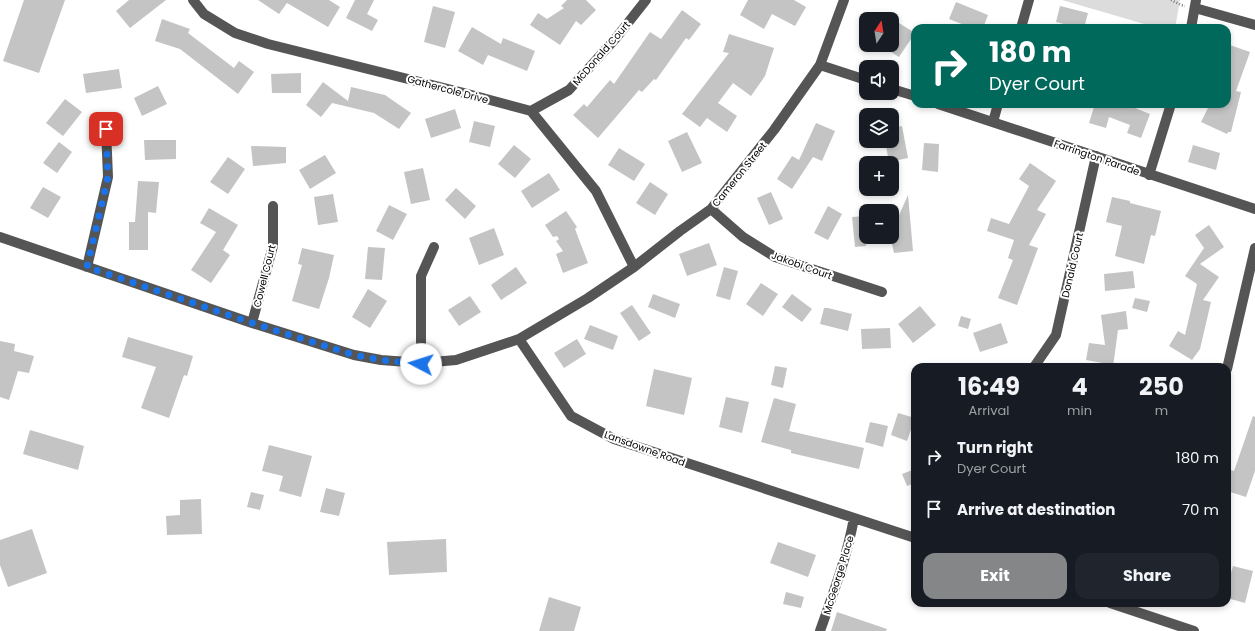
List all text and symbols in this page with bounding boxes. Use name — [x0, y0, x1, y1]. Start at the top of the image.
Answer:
north arrow — [859, 12, 899, 52]
map controls — [859, 12, 899, 244]
street label: McDonald Court — [569, 18, 634, 89]
text: 180 m — [989, 33, 1072, 72]
icon: right — [923, 40, 975, 92]
button: sound — [859, 60, 899, 100]
street label: Gathercole Drive — [406, 71, 490, 108]
text: Dyer Court — [989, 71, 1085, 96]
button: layers — [859, 108, 899, 148]
pin — [89, 112, 123, 146]
icon: arrive — [95, 118, 117, 140]
street label: Farrington Parade — [1052, 136, 1142, 179]
street label: Cameron Street — [709, 138, 770, 210]
button: + — [859, 156, 899, 196]
button: − — [859, 204, 899, 244]
street label: Donald Court — [1058, 231, 1087, 299]
street label: Cowell Court — [249, 243, 280, 309]
street label: Jakobi Court — [769, 248, 835, 283]
position arrow — [400, 343, 442, 385]
text: 16:49 — [958, 370, 1020, 403]
text: 4 — [1071, 370, 1088, 403]
text: 250 — [1139, 370, 1184, 403]
text: Arrival — [969, 401, 1010, 420]
text: min — [1067, 401, 1092, 420]
text: m — [1155, 401, 1168, 420]
street label: Lansdowne Road — [602, 427, 687, 470]
text: Turn right — [957, 437, 1033, 458]
icon: right — [923, 446, 945, 468]
text: 180 m — [1176, 447, 1219, 468]
text: Dyer Court — [957, 459, 1026, 478]
icon: arrive — [923, 498, 945, 520]
text: Arrive at destination — [957, 499, 1115, 520]
text: 70 m — [1182, 499, 1219, 520]
street label: McGeorge Place — [819, 534, 858, 616]
button: Exit — [923, 553, 1067, 599]
button: Share — [1075, 553, 1219, 599]

